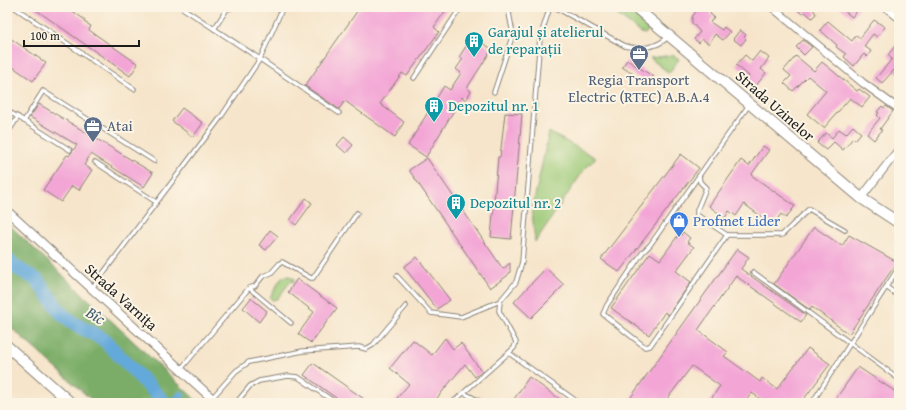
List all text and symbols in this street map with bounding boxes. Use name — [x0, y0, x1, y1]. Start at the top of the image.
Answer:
place label: Garajul și atelierul de reparații — [488, 21, 604, 59]
scale bar — [24, 22, 139, 48]
text: 100 m — [30, 27, 60, 44]
building icon: Garajul și atelierul de reparații — [463, 30, 485, 58]
office icon: Regia Transport Electric (RTEC) A.B.A.4 — [628, 43, 650, 71]
street label: Strada Uzinelor — [731, 65, 819, 146]
place label: Regia Transport Electric (RTEC) A.B.A.4 — [568, 69, 710, 107]
building icon: Depozitul nr. 1 — [423, 95, 445, 123]
place label: Depozitul nr. 1 — [448, 95, 539, 116]
office icon: Atai — [82, 115, 104, 143]
place label: Atai — [107, 115, 133, 136]
building icon: Depozitul nr. 2 — [445, 192, 467, 220]
place label: Depozitul nr. 2 — [470, 192, 561, 213]
shop icon: Profmet Lider — [668, 210, 690, 238]
place label: Profmet Lider — [693, 210, 780, 231]
street label: Strada Varnița — [80, 258, 162, 335]
water label: Bîc — [81, 299, 111, 330]

